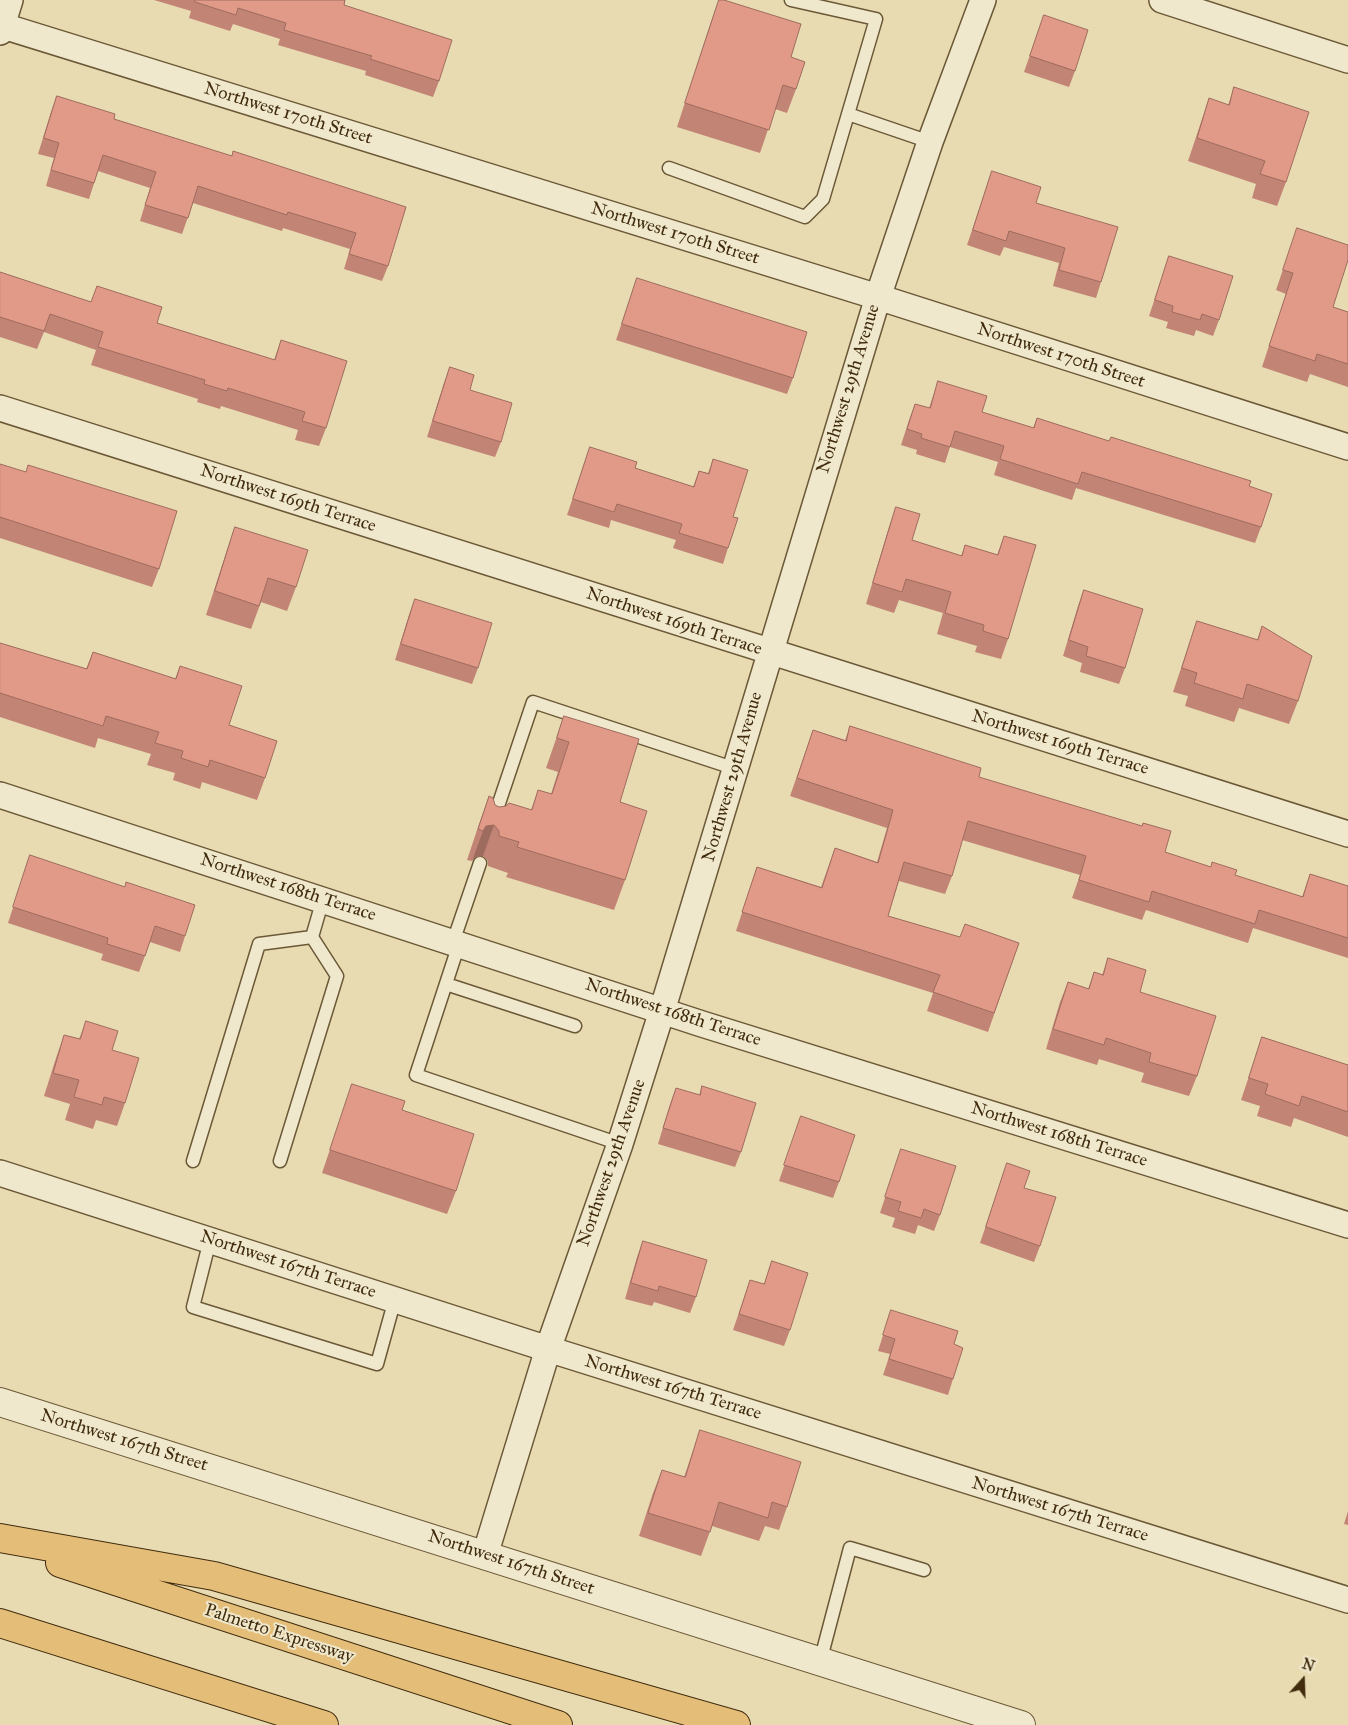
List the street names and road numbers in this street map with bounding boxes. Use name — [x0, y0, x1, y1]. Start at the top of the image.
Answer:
street label: Northwest 170th Street — [201, 78, 375, 150]
street label: Northwest 170th Street — [588, 198, 762, 270]
street label: Northwest 29th Avenue — [813, 302, 885, 476]
street label: Northwest 170th Street — [974, 319, 1148, 393]
street label: Northwest 169th Terrace — [197, 460, 379, 538]
street label: Northwest 169th Terrace — [583, 583, 765, 661]
street label: Northwest 29th Avenue — [698, 690, 768, 864]
street label: Northwest 169th Terrace — [969, 706, 1151, 780]
street label: Northwest 168th Terrace — [197, 849, 379, 927]
street label: Northwest 168th Terrace — [582, 974, 764, 1052]
street label: Northwest 29th Avenue — [573, 1076, 651, 1250]
street label: Northwest 168th Terrace — [968, 1098, 1150, 1172]
street label: Northwest 167th Terrace — [197, 1226, 379, 1304]
street label: Northwest 167th Terrace — [582, 1351, 764, 1425]
street label: Northwest 167th Street — [38, 1405, 210, 1477]
street label: Northwest 167th Terrace — [969, 1473, 1151, 1547]
street label: Northwest 167th Street — [425, 1526, 597, 1600]
street label: Palmetto Expressway — [202, 1600, 356, 1668]

